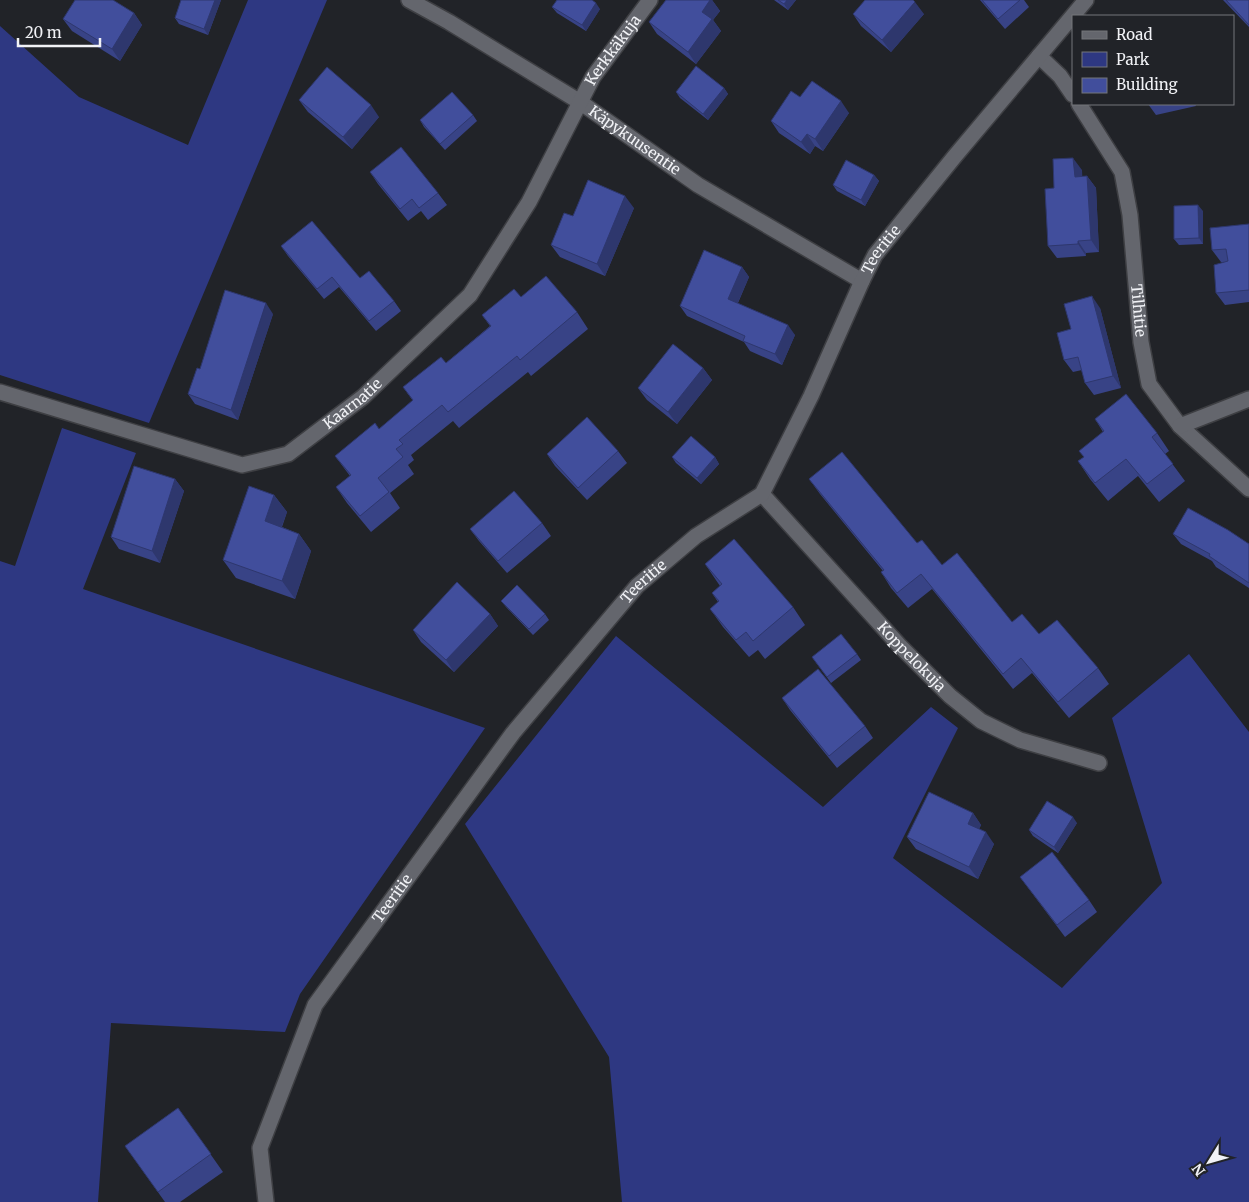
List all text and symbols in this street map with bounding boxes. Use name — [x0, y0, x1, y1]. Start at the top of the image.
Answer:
street label: Kerkkäkuja — [580, 11, 645, 88]
scale bar — [18, 15, 100, 47]
legend — [1072, 15, 1234, 105]
text: 20 m — [25, 23, 62, 42]
text: Road — [1116, 25, 1152, 44]
text: Park — [1116, 50, 1150, 69]
text: Building — [1116, 75, 1178, 94]
street label: Käpykuusentie — [585, 101, 685, 179]
street label: Teeritie — [857, 221, 905, 277]
street label: Tilhitie — [1127, 283, 1151, 338]
street label: Kaarnatie — [319, 374, 386, 433]
street label: Teeritie — [616, 555, 670, 607]
street label: Koppelokuja — [873, 617, 950, 695]
street label: Teeritie — [368, 870, 416, 927]
north arrow — [1184, 1137, 1234, 1187]
text: N — [1188, 1160, 1209, 1180]

